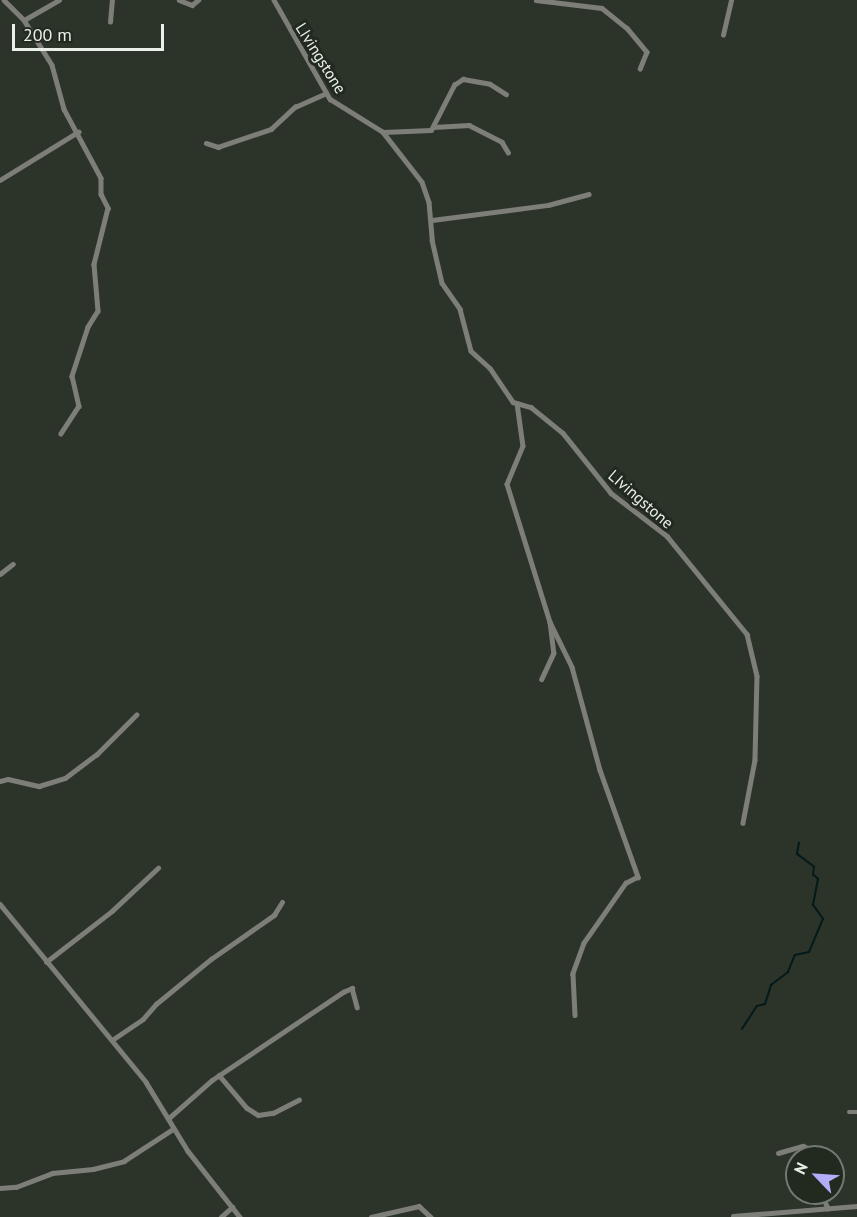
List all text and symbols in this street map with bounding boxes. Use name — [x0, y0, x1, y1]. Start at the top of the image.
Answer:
scale bar — [15, 12, 166, 50]
street label: LIvingstone — [292, 19, 350, 97]
text: 200 m — [23, 23, 72, 46]
street label: LIvingstone — [605, 466, 677, 532]
north arrow — [785, 1145, 845, 1205]
text: N — [789, 1159, 812, 1177]

